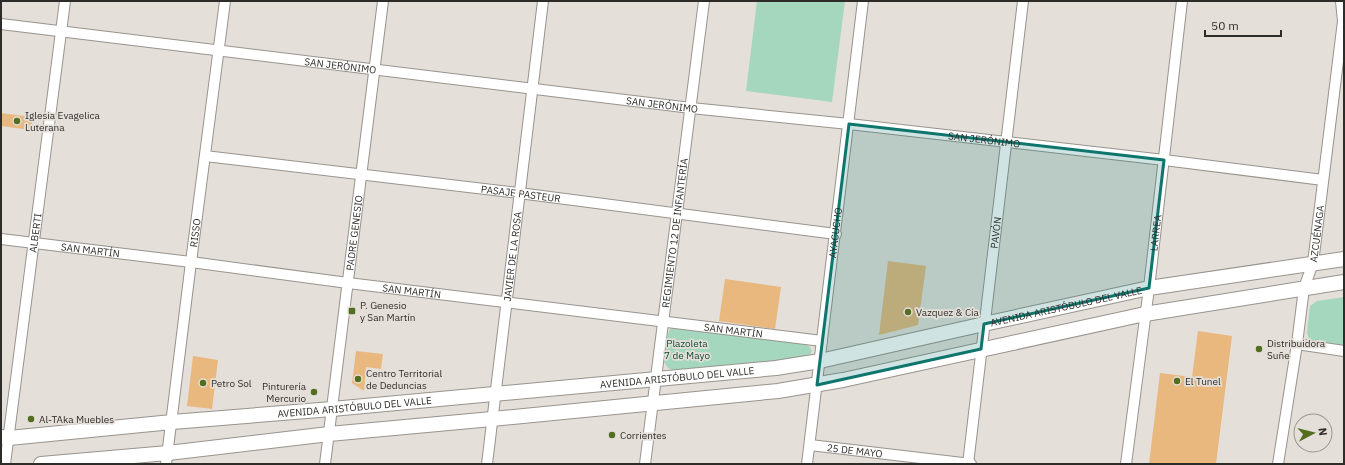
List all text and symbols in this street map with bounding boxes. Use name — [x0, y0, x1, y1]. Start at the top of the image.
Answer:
scale bar — [1205, 12, 1281, 38]
text: 50 m — [1211, 18, 1239, 33]
street label: SAN JERÓNIMO — [304, 55, 377, 77]
street label: SAN JERÓNIMO — [625, 94, 699, 116]
place label: Iglesia Evagelica Luterana — [25, 109, 101, 134]
marker: Iglesia Evagelica Luterana — [12, 116, 22, 126]
street label: SAN JERÓNIMO — [947, 129, 1021, 151]
street label: REGIMIENTO 12 DE INFANTERÍA — [659, 157, 691, 309]
street label: PASAJE PASTEUR — [480, 183, 561, 205]
street label: PADRE GENESIO — [343, 194, 366, 271]
street label: AZCUÉNAGA — [1307, 204, 1327, 263]
street label: AYACUCHO — [826, 207, 845, 259]
street label: JAVIER DE LA ROSA — [501, 210, 525, 302]
street label: ALBERTI — [26, 213, 44, 253]
street label: LARREA — [1147, 213, 1164, 252]
street label: PAVÓN — [988, 216, 1004, 249]
street label: RISSO — [187, 218, 204, 248]
street label: SAN MARTÍN — [60, 240, 120, 260]
street label: SAN MARTÍN — [382, 281, 442, 301]
street label: AVENIDA ARISTÓBULO DEL VALLE — [989, 284, 1143, 329]
place label: P. Genesio y San Martín — [360, 299, 415, 324]
marker: P. Genesio y San Martín — [347, 306, 357, 316]
place label: Vazquez & Cía — [916, 306, 980, 319]
marker: Vazquez & Cía — [903, 307, 913, 317]
street label: SAN MARTÍN — [703, 321, 763, 341]
park label: Plazoleta 7 de Mayo — [664, 337, 710, 362]
place label: Distribuidora Suñe — [1267, 337, 1326, 362]
marker: Distribuidora Suñe — [1254, 344, 1264, 354]
street label: AVENIDA ARISTÓBULO DEL VALLE — [599, 364, 755, 391]
place label: Centro Territorial de Deduncias — [366, 367, 442, 392]
marker: Centro Territorial de Deduncias — [353, 374, 363, 384]
place label: El Tunel — [1185, 375, 1221, 388]
marker: El Tunel — [1172, 376, 1182, 386]
place label: Petro Sol — [211, 377, 252, 390]
marker: Petro Sol — [198, 378, 208, 388]
place label: Pinturería Mercurio — [262, 380, 307, 405]
marker: Pinturería Mercurio — [309, 387, 319, 397]
street label: AVENIDA ARISTÓBULO DEL VALLE — [277, 394, 432, 420]
place label: Al-TAka Muebles — [39, 413, 114, 426]
north arrow — [1293, 413, 1333, 453]
marker: Al-TAka Muebles — [26, 414, 36, 424]
text: N — [1315, 427, 1330, 437]
place label: Corrientes — [620, 429, 667, 442]
marker: Corrientes — [607, 430, 617, 440]
street label: 25 DE MAYO — [826, 441, 883, 461]

